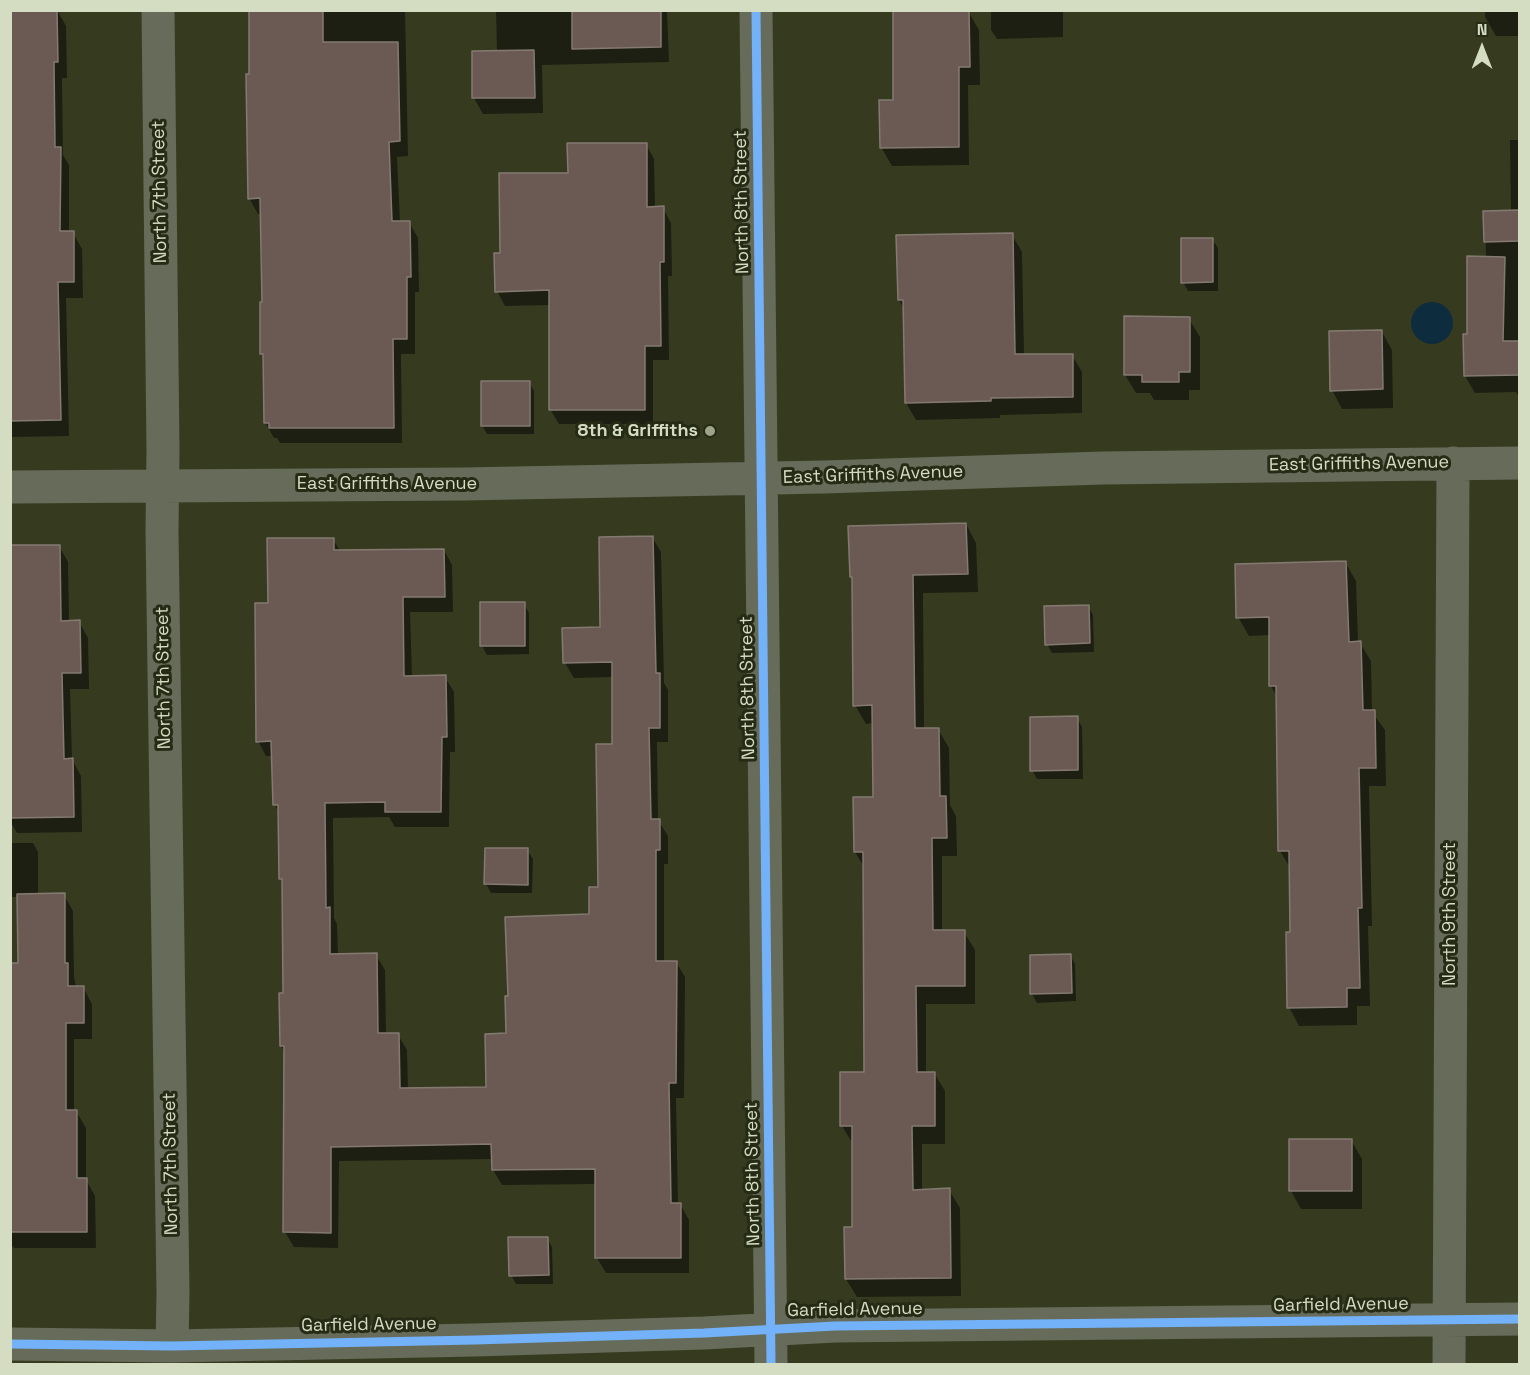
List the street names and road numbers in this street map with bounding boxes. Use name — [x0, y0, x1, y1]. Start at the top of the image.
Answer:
street label: North 7th Street — [148, 120, 172, 264]
street label: North 8th Street — [730, 130, 754, 274]
street label: East Griffiths Avenue — [1269, 452, 1449, 476]
street label: East Griffiths Avenue — [782, 461, 964, 489]
street label: East Griffiths Avenue — [297, 473, 477, 495]
street label: North 7th Street — [152, 606, 176, 750]
street label: North 8th Street — [736, 616, 760, 760]
street label: North 9th Street — [1439, 842, 1461, 986]
street label: North 7th Street — [159, 1092, 183, 1236]
street label: North 8th Street — [741, 1102, 765, 1246]
street label: Garfield Avenue — [1273, 1293, 1409, 1317]
street label: Garfield Avenue — [787, 1298, 923, 1322]
street label: Garfield Avenue — [301, 1313, 437, 1337]

